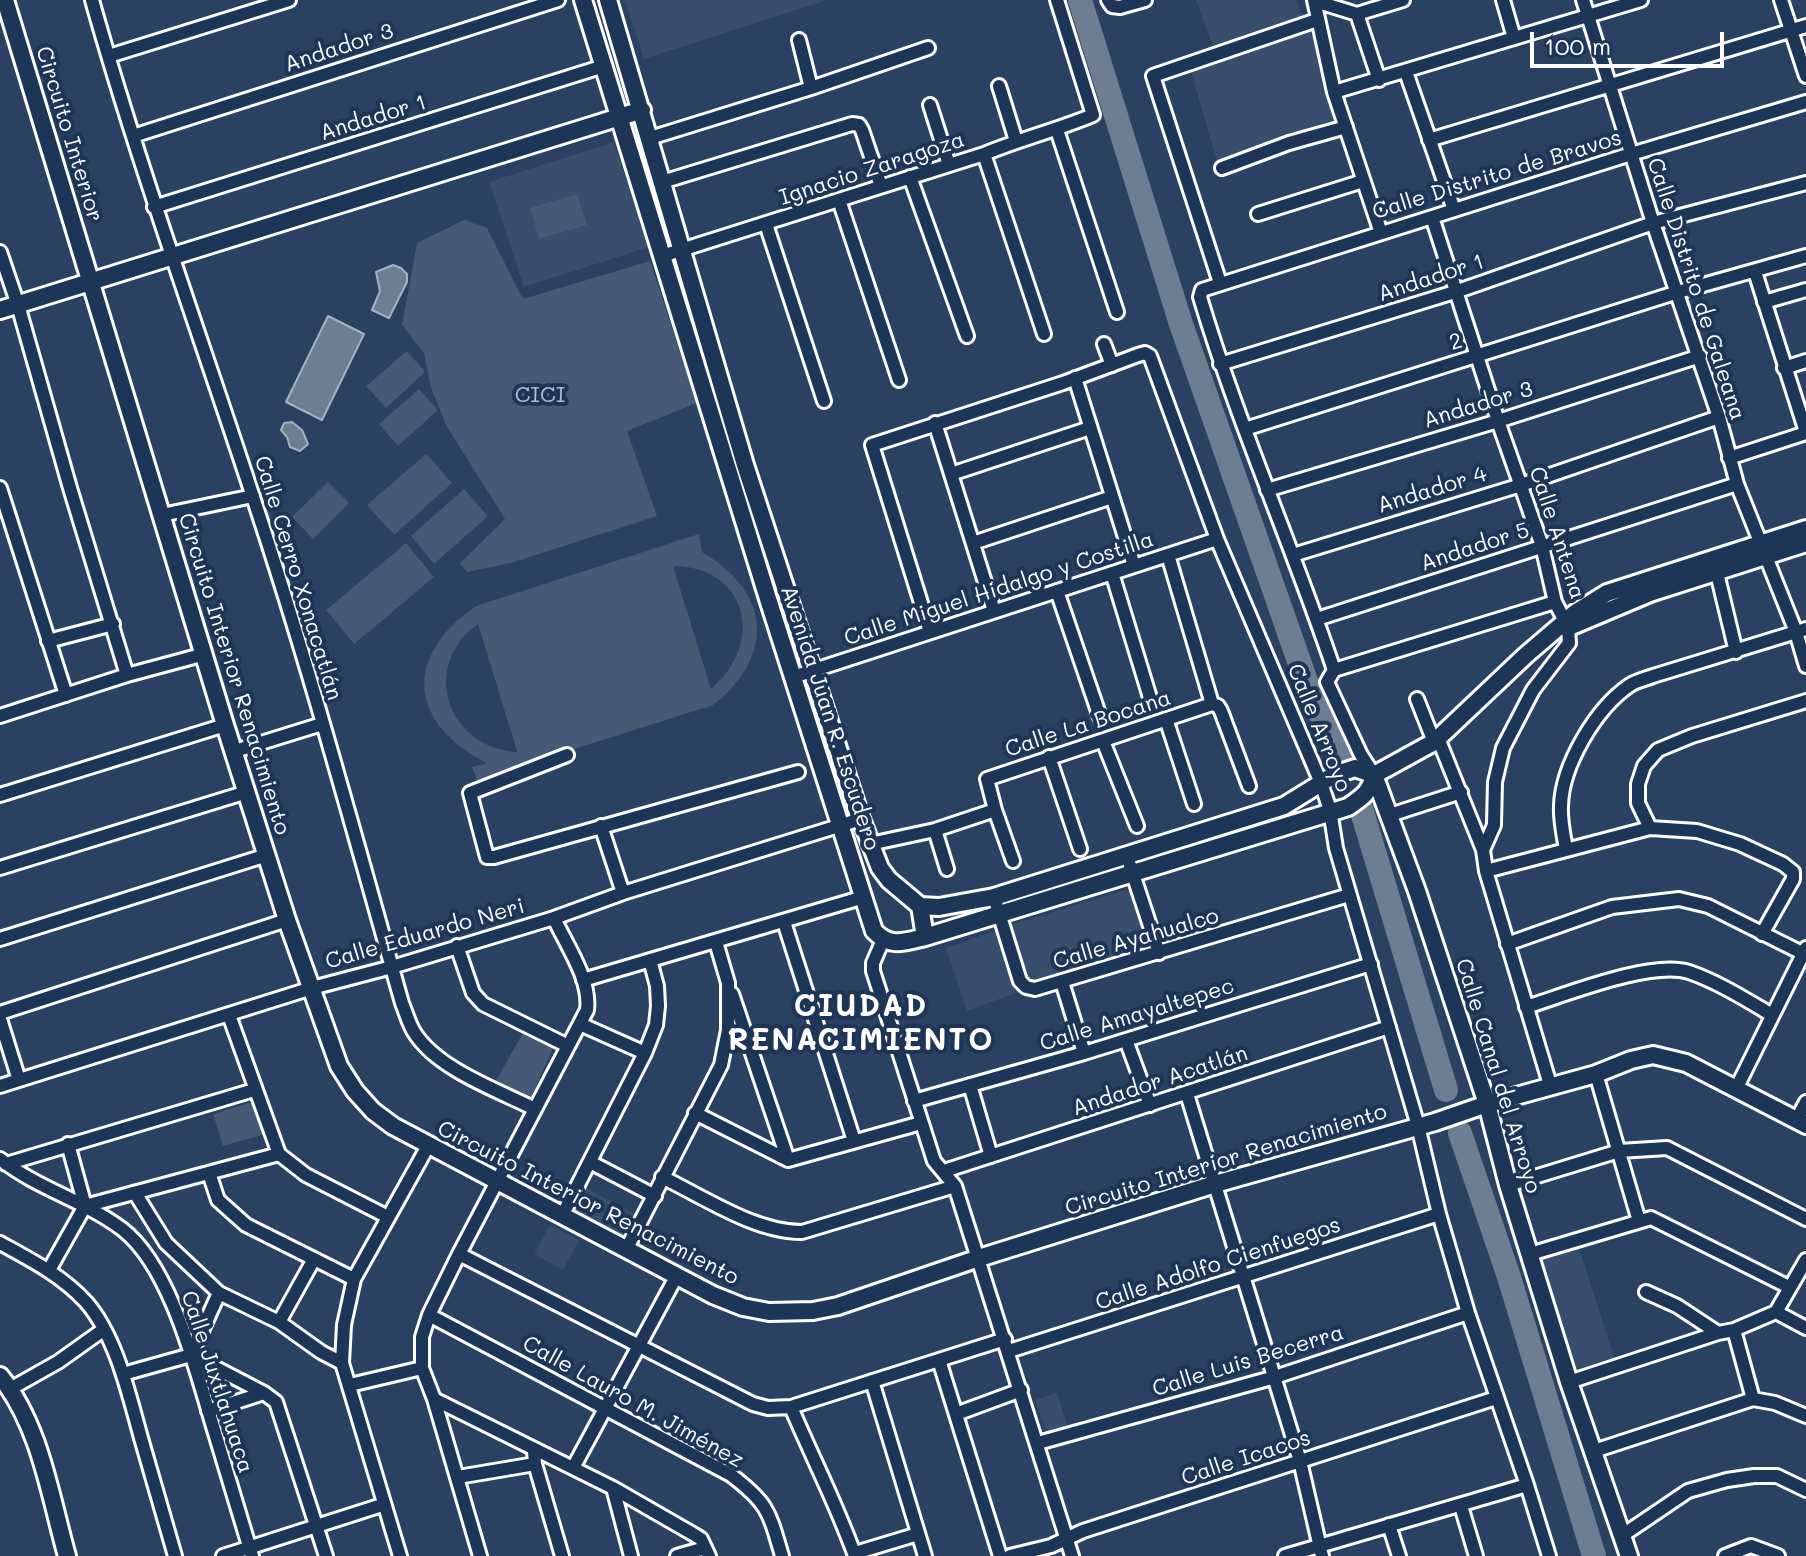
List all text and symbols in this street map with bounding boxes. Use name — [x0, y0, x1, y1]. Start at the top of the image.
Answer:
scale bar — [1534, 16, 1728, 66]
street label: Andador 3 — [281, 18, 397, 78]
text: 100 m — [1544, 30, 1611, 61]
street label: Circuito Interior — [30, 43, 108, 225]
street label: Andador 1 — [317, 89, 429, 147]
street label: Calle Distrito de Bravos — [1369, 124, 1625, 226]
street label: Ignacio Zaragoza — [776, 127, 968, 211]
street label: Calle Distrito de Galeana — [1641, 155, 1751, 423]
street label: Andador 1 — [1375, 248, 1487, 308]
street label: 2 — [1446, 328, 1466, 356]
street label: Andador 3 — [1420, 376, 1536, 434]
park label: CICI — [515, 382, 565, 408]
street label: Calle Cerro Xonacatlán — [248, 453, 348, 703]
street label: Andador 4 — [1374, 461, 1490, 519]
street label: Calle Antena — [1523, 463, 1591, 603]
street label: Circuito Interior Renacimiento — [172, 510, 296, 838]
street label: Andador 5 — [1417, 517, 1533, 577]
street label: Calle Miguel Hidalgo y Costilla — [841, 526, 1157, 652]
street label: Avenida Juan R. Escudero — [775, 582, 885, 854]
street label: Calle Arroyo — [1281, 660, 1357, 796]
street label: Calle La Bocana — [1002, 685, 1174, 763]
street label: Calle Eduardo Neri — [322, 893, 528, 975]
street label: Calle Ayahualco — [1050, 903, 1222, 975]
street label: Calle Canal del Arroyo — [1450, 955, 1546, 1197]
street label: Calle Amayaltepec — [1037, 973, 1237, 1057]
district label: CIUDAD RENACIMIENTO — [727, 989, 995, 1060]
street label: Andador Acatlán — [1069, 1040, 1251, 1122]
street label: Circuito Interior Renacimiento — [1062, 1098, 1390, 1222]
street label: Circuito Interior Renacimiento — [433, 1115, 743, 1291]
street label: Calle Adolfo Cienfuegos — [1092, 1212, 1344, 1316]
street label: Calle Juxtlahuaca — [175, 1288, 259, 1476]
street label: Calle Luis Becerra — [1149, 1319, 1347, 1403]
street label: Calle Lauro M. Jiménez — [518, 1330, 748, 1474]
street label: Calle Icacos — [1178, 1425, 1314, 1491]

